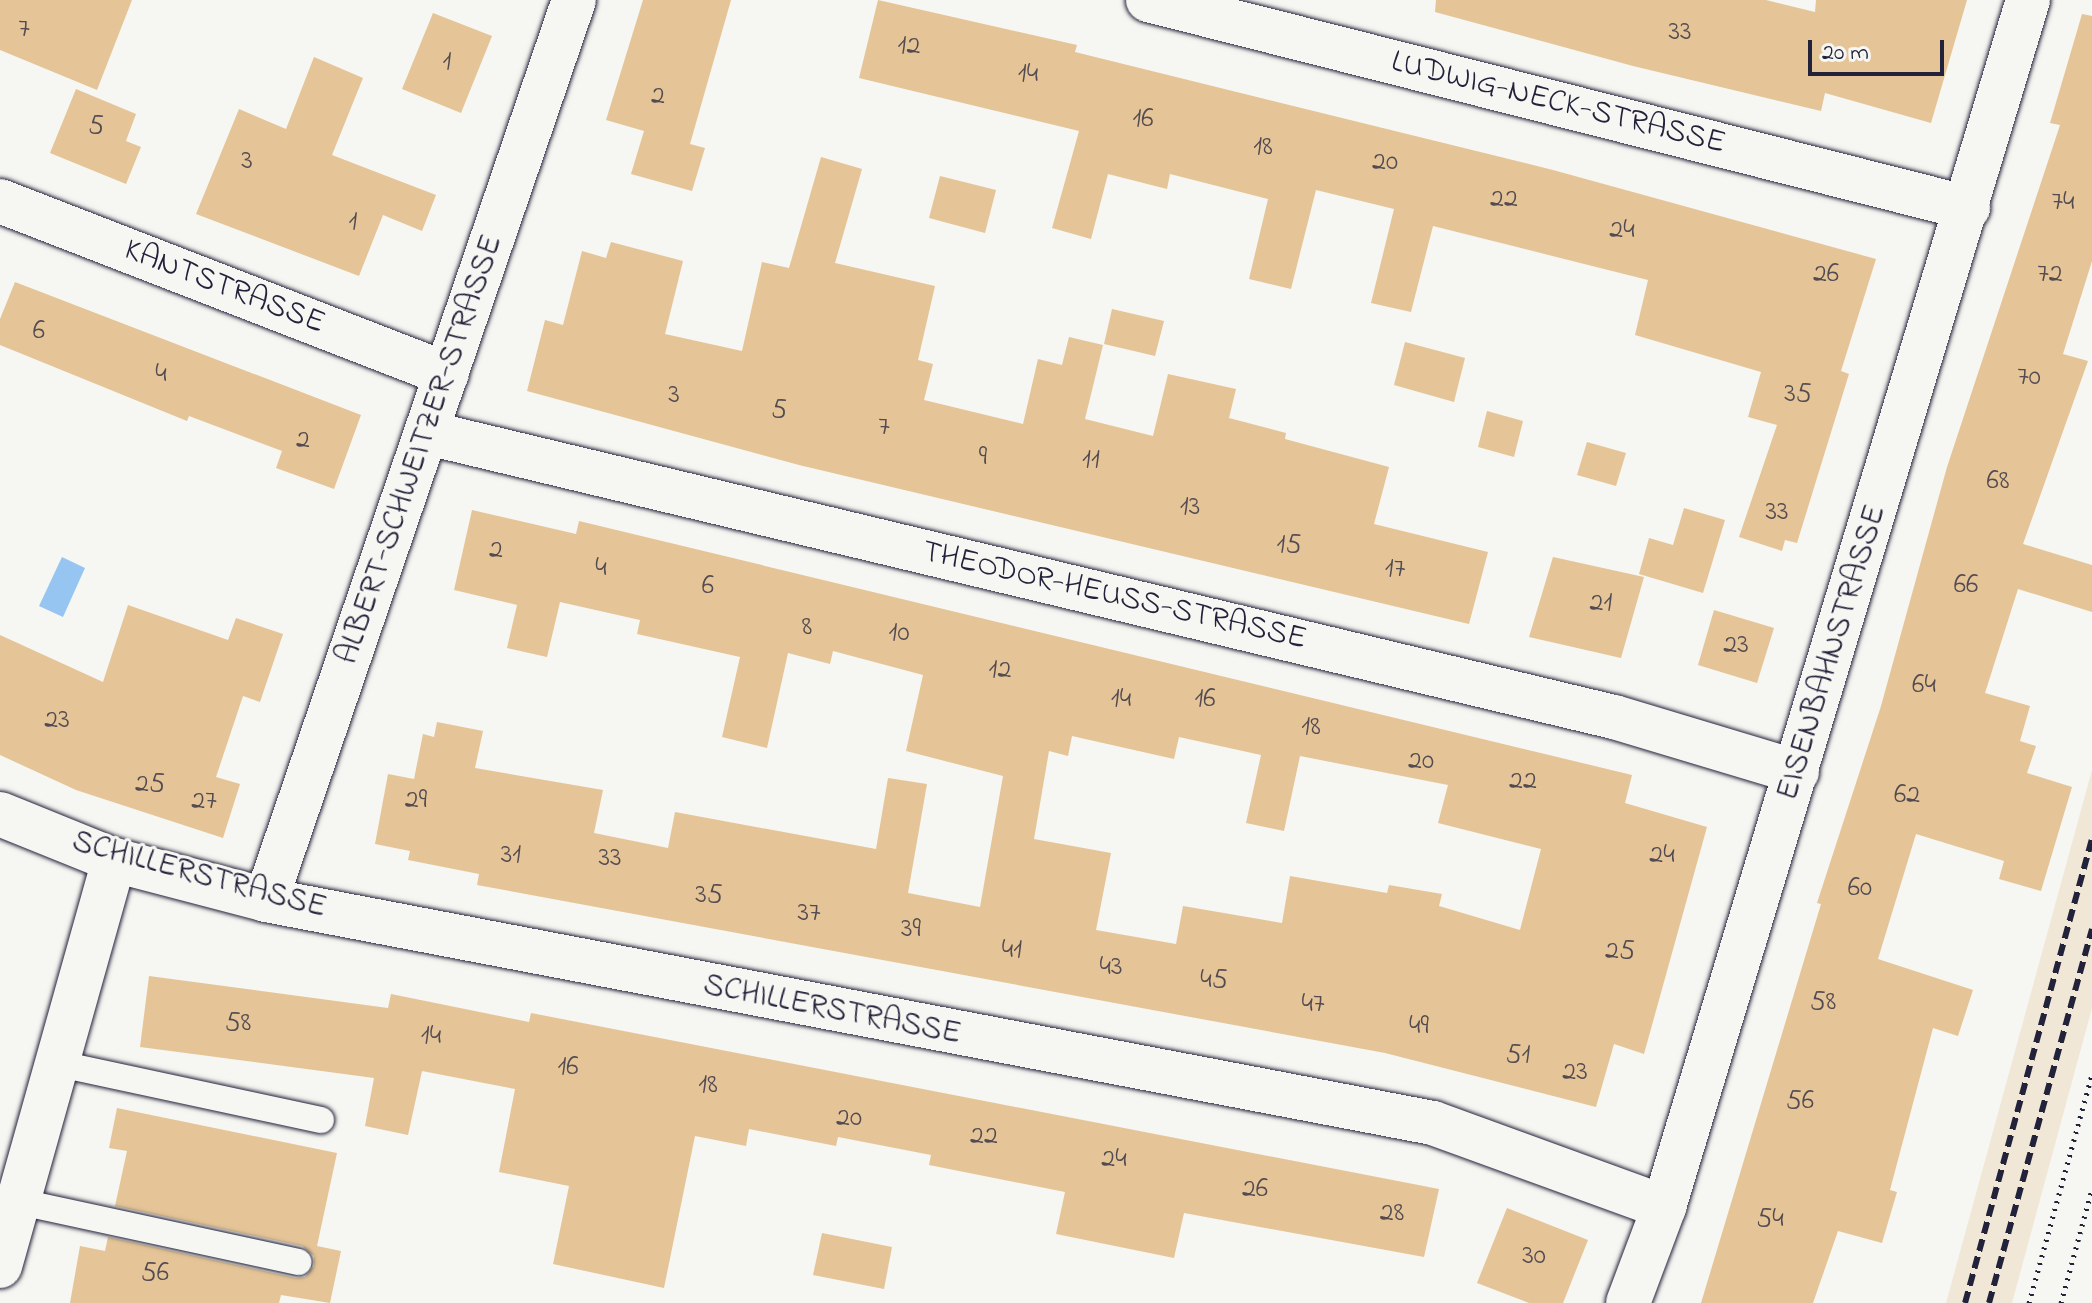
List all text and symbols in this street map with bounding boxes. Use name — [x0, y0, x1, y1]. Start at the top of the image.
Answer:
house number: 7 — [18, 13, 30, 47]
house number: 33 — [1668, 16, 1692, 50]
scale bar — [1812, 24, 1948, 74]
house number: 12 — [898, 30, 920, 64]
text: 20 m — [1822, 36, 1869, 71]
street label: LUDWIG-NECK-STRASSE — [1387, 44, 1729, 164]
house number: 1 — [443, 46, 451, 80]
house number: 14 — [1018, 58, 1038, 92]
house number: 2 — [651, 80, 665, 114]
house number: 16 — [1132, 103, 1154, 137]
house number: 5 — [88, 110, 104, 144]
house number: 18 — [1253, 131, 1273, 165]
house number: 3 — [241, 145, 253, 179]
house number: 20 — [1372, 146, 1398, 180]
house number: 22 — [1490, 183, 1518, 217]
house number: 74 — [2051, 186, 2075, 220]
house number: 1 — [349, 206, 357, 240]
house number: 24 — [1609, 214, 1635, 248]
street label: ALBERT-SCHWEITZER-STRASSE — [329, 230, 513, 670]
street label: KANTSTRASSE — [118, 232, 330, 344]
house number: 26 — [1813, 258, 1839, 292]
house number: 72 — [2037, 258, 2063, 292]
house number: 6 — [33, 315, 45, 349]
house number: 4 — [155, 358, 167, 392]
house number: 70 — [2017, 361, 2041, 395]
house number: 35 — [1784, 378, 1812, 412]
house number: 3 — [668, 379, 680, 413]
house number: 5 — [771, 394, 787, 428]
house number: 7 — [878, 411, 890, 445]
house number: 2 — [296, 424, 310, 458]
house number: 9 — [979, 441, 987, 475]
house number: 11 — [1082, 444, 1100, 478]
house number: 68 — [1987, 465, 2009, 499]
house number: 13 — [1180, 491, 1200, 525]
house number: 33 — [1765, 496, 1789, 530]
street label: EISENBAHNSTRASSE — [1770, 501, 1896, 805]
house number: 15 — [1277, 529, 1301, 563]
house number: 2 — [489, 534, 503, 568]
street label: THEODOR-HEUSS-STRASSE — [918, 534, 1310, 660]
house number: 4 — [595, 552, 607, 586]
house number: 17 — [1385, 553, 1405, 587]
house number: 66 — [1954, 569, 1978, 603]
house number: 6 — [702, 570, 714, 604]
house number: 21 — [1590, 587, 1612, 621]
house number: 8 — [802, 611, 812, 645]
house number: 10 — [889, 617, 909, 651]
house number: 23 — [1723, 629, 1749, 663]
house number: 12 — [989, 654, 1011, 688]
house number: 64 — [1912, 669, 1936, 703]
house number: 14 — [1111, 683, 1131, 717]
house number: 16 — [1194, 683, 1216, 717]
house number: 23 — [44, 704, 70, 738]
house number: 18 — [1301, 711, 1321, 745]
house number: 20 — [1408, 745, 1434, 779]
house number: 22 — [1509, 765, 1537, 799]
house number: 25 — [135, 768, 165, 802]
house number: 62 — [1894, 779, 1920, 813]
house number: 29 — [405, 784, 427, 818]
house number: 27 — [191, 785, 217, 819]
street label: SCHILLERSTRASSE — [68, 824, 330, 928]
house number: 31 — [501, 839, 521, 873]
house number: 24 — [1649, 839, 1675, 873]
house number: 33 — [598, 842, 622, 876]
house number: 60 — [1848, 872, 1872, 906]
house number: 35 — [695, 879, 723, 913]
house number: 37 — [797, 897, 821, 931]
house number: 39 — [901, 913, 921, 947]
house number: 41 — [1002, 934, 1022, 968]
house number: 25 — [1605, 935, 1635, 969]
house number: 43 — [1099, 951, 1123, 985]
house number: 45 — [1200, 964, 1228, 998]
street label: SCHILLERSTRASSE — [700, 967, 964, 1055]
house number: 58 — [1810, 986, 1836, 1020]
house number: 47 — [1301, 988, 1325, 1022]
house number: 58 — [225, 1007, 251, 1041]
house number: 49 — [1409, 1010, 1429, 1044]
house number: 14 — [421, 1020, 441, 1054]
house number: 51 — [1506, 1039, 1530, 1073]
house number: 16 — [557, 1051, 579, 1085]
house number: 23 — [1562, 1056, 1588, 1090]
house number: 18 — [698, 1069, 718, 1103]
house number: 56 — [1786, 1085, 1814, 1119]
house number: 20 — [836, 1102, 862, 1136]
house number: 22 — [970, 1120, 998, 1154]
house number: 24 — [1101, 1143, 1127, 1177]
house number: 26 — [1242, 1173, 1268, 1207]
house number: 28 — [1380, 1197, 1404, 1231]
house number: 54 — [1756, 1203, 1784, 1237]
house number: 30 — [1522, 1240, 1546, 1274]
house number: 56 — [141, 1257, 169, 1291]

